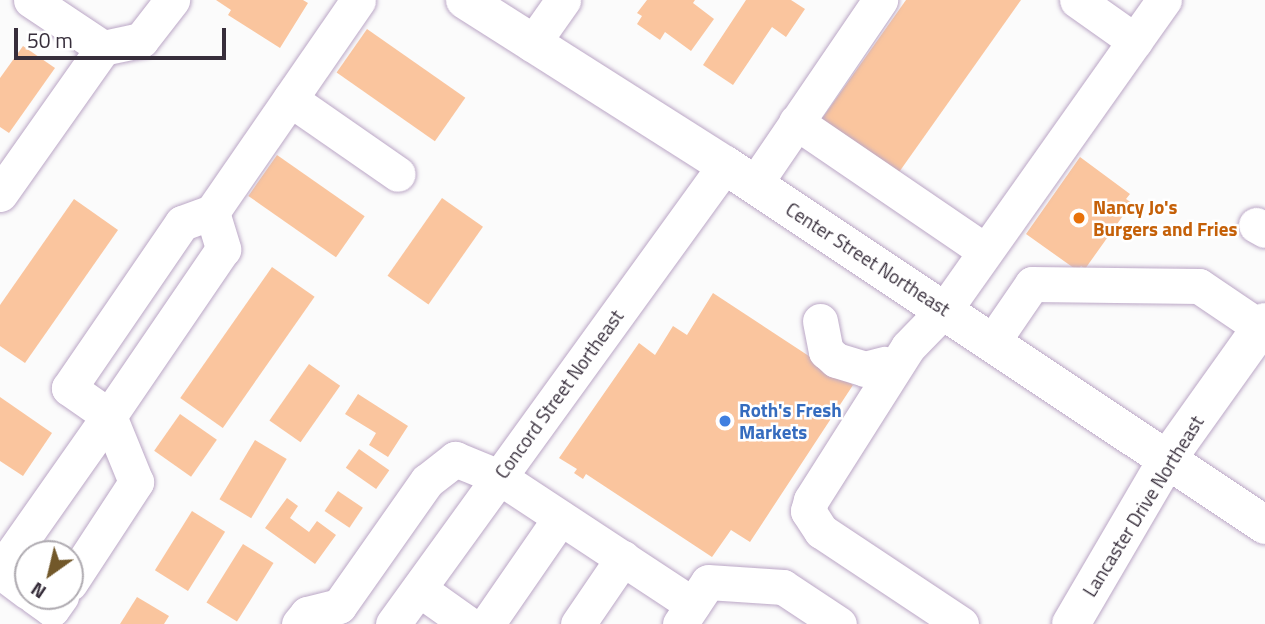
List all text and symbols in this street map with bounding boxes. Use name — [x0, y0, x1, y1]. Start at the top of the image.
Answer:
scale bar — [18, 14, 229, 58]
text: 50 m — [27, 24, 73, 56]
place label: Nancy Jo's Burgers and Fries — [1093, 196, 1237, 240]
street label: Center Street Northeast — [782, 197, 954, 321]
marker: Nancy Jo's Burgers and Fries — [1071, 210, 1087, 226]
street label: Concord Street Northeast — [490, 305, 628, 483]
place label: Roth's Fresh Markets — [739, 399, 842, 443]
street label: Lancaster Drive Northeast — [1078, 411, 1208, 601]
marker: Roth's Fresh Markets — [717, 413, 733, 429]
north arrow — [14, 540, 84, 610]
text: N — [25, 575, 52, 607]

